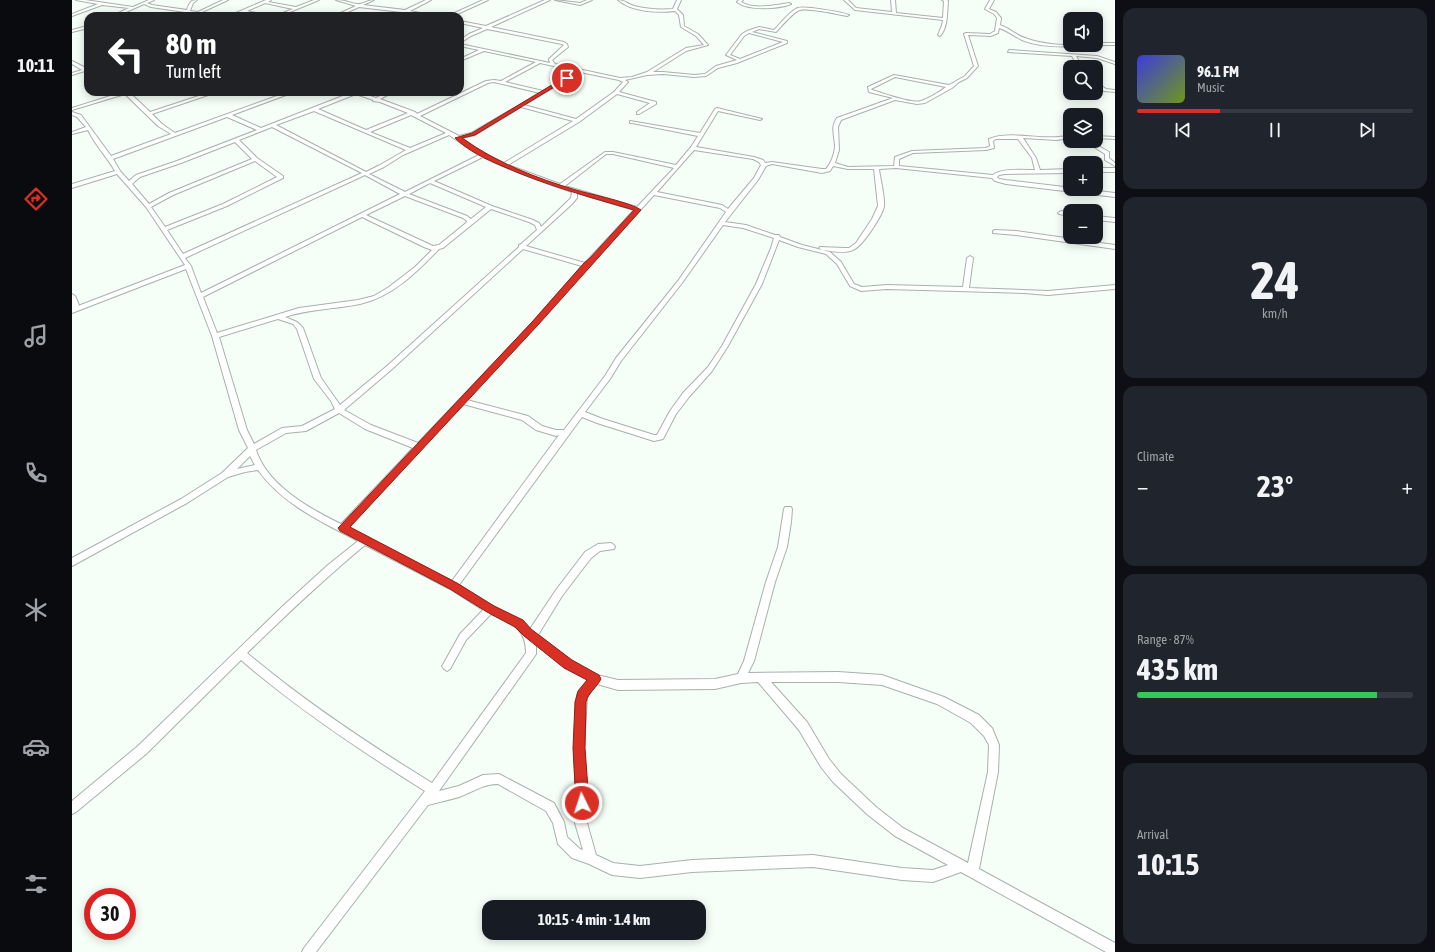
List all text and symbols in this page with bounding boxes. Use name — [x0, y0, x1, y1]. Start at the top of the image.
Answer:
map controls — [1063, 12, 1103, 244]
button: sound — [1063, 12, 1103, 52]
icon: left — [100, 28, 152, 80]
text: 80 m — [166, 28, 216, 60]
text: 10:11 — [17, 55, 55, 76]
button: search — [1063, 60, 1103, 100]
text: Turn left — [166, 61, 221, 82]
pin — [550, 61, 584, 95]
text: 96.1 FM — [1197, 63, 1239, 80]
icon: arrive — [556, 67, 578, 89]
text: Music — [1197, 80, 1224, 95]
button: layers — [1063, 108, 1103, 148]
icon: previous — [1172, 119, 1194, 141]
icon: pause — [1264, 119, 1286, 141]
icon: next — [1356, 119, 1378, 141]
button: + — [1063, 156, 1103, 196]
icon: directions — [22, 185, 50, 213]
button: − — [1063, 204, 1103, 244]
text: 24 — [1251, 250, 1299, 310]
text: km/h — [1262, 306, 1288, 321]
icon: music — [22, 322, 50, 350]
text: Climate — [1137, 449, 1174, 464]
icon: phone — [22, 459, 50, 487]
text: 23° — [1257, 469, 1293, 503]
text: − — [1137, 473, 1148, 499]
text: + — [1402, 473, 1413, 499]
icon: climate — [22, 596, 50, 624]
text: Range · 87% — [1137, 632, 1194, 647]
text: 435 km — [1137, 652, 1218, 686]
icon: car — [22, 733, 50, 761]
position arrow — [561, 782, 603, 824]
text: Arrival — [1137, 827, 1169, 842]
text: 10:15 — [1137, 847, 1199, 881]
icon: filters — [22, 870, 50, 898]
speed limit sign: 30 — [84, 888, 136, 940]
text: 10:15 · 4 min · 1.4 km — [538, 911, 650, 928]

